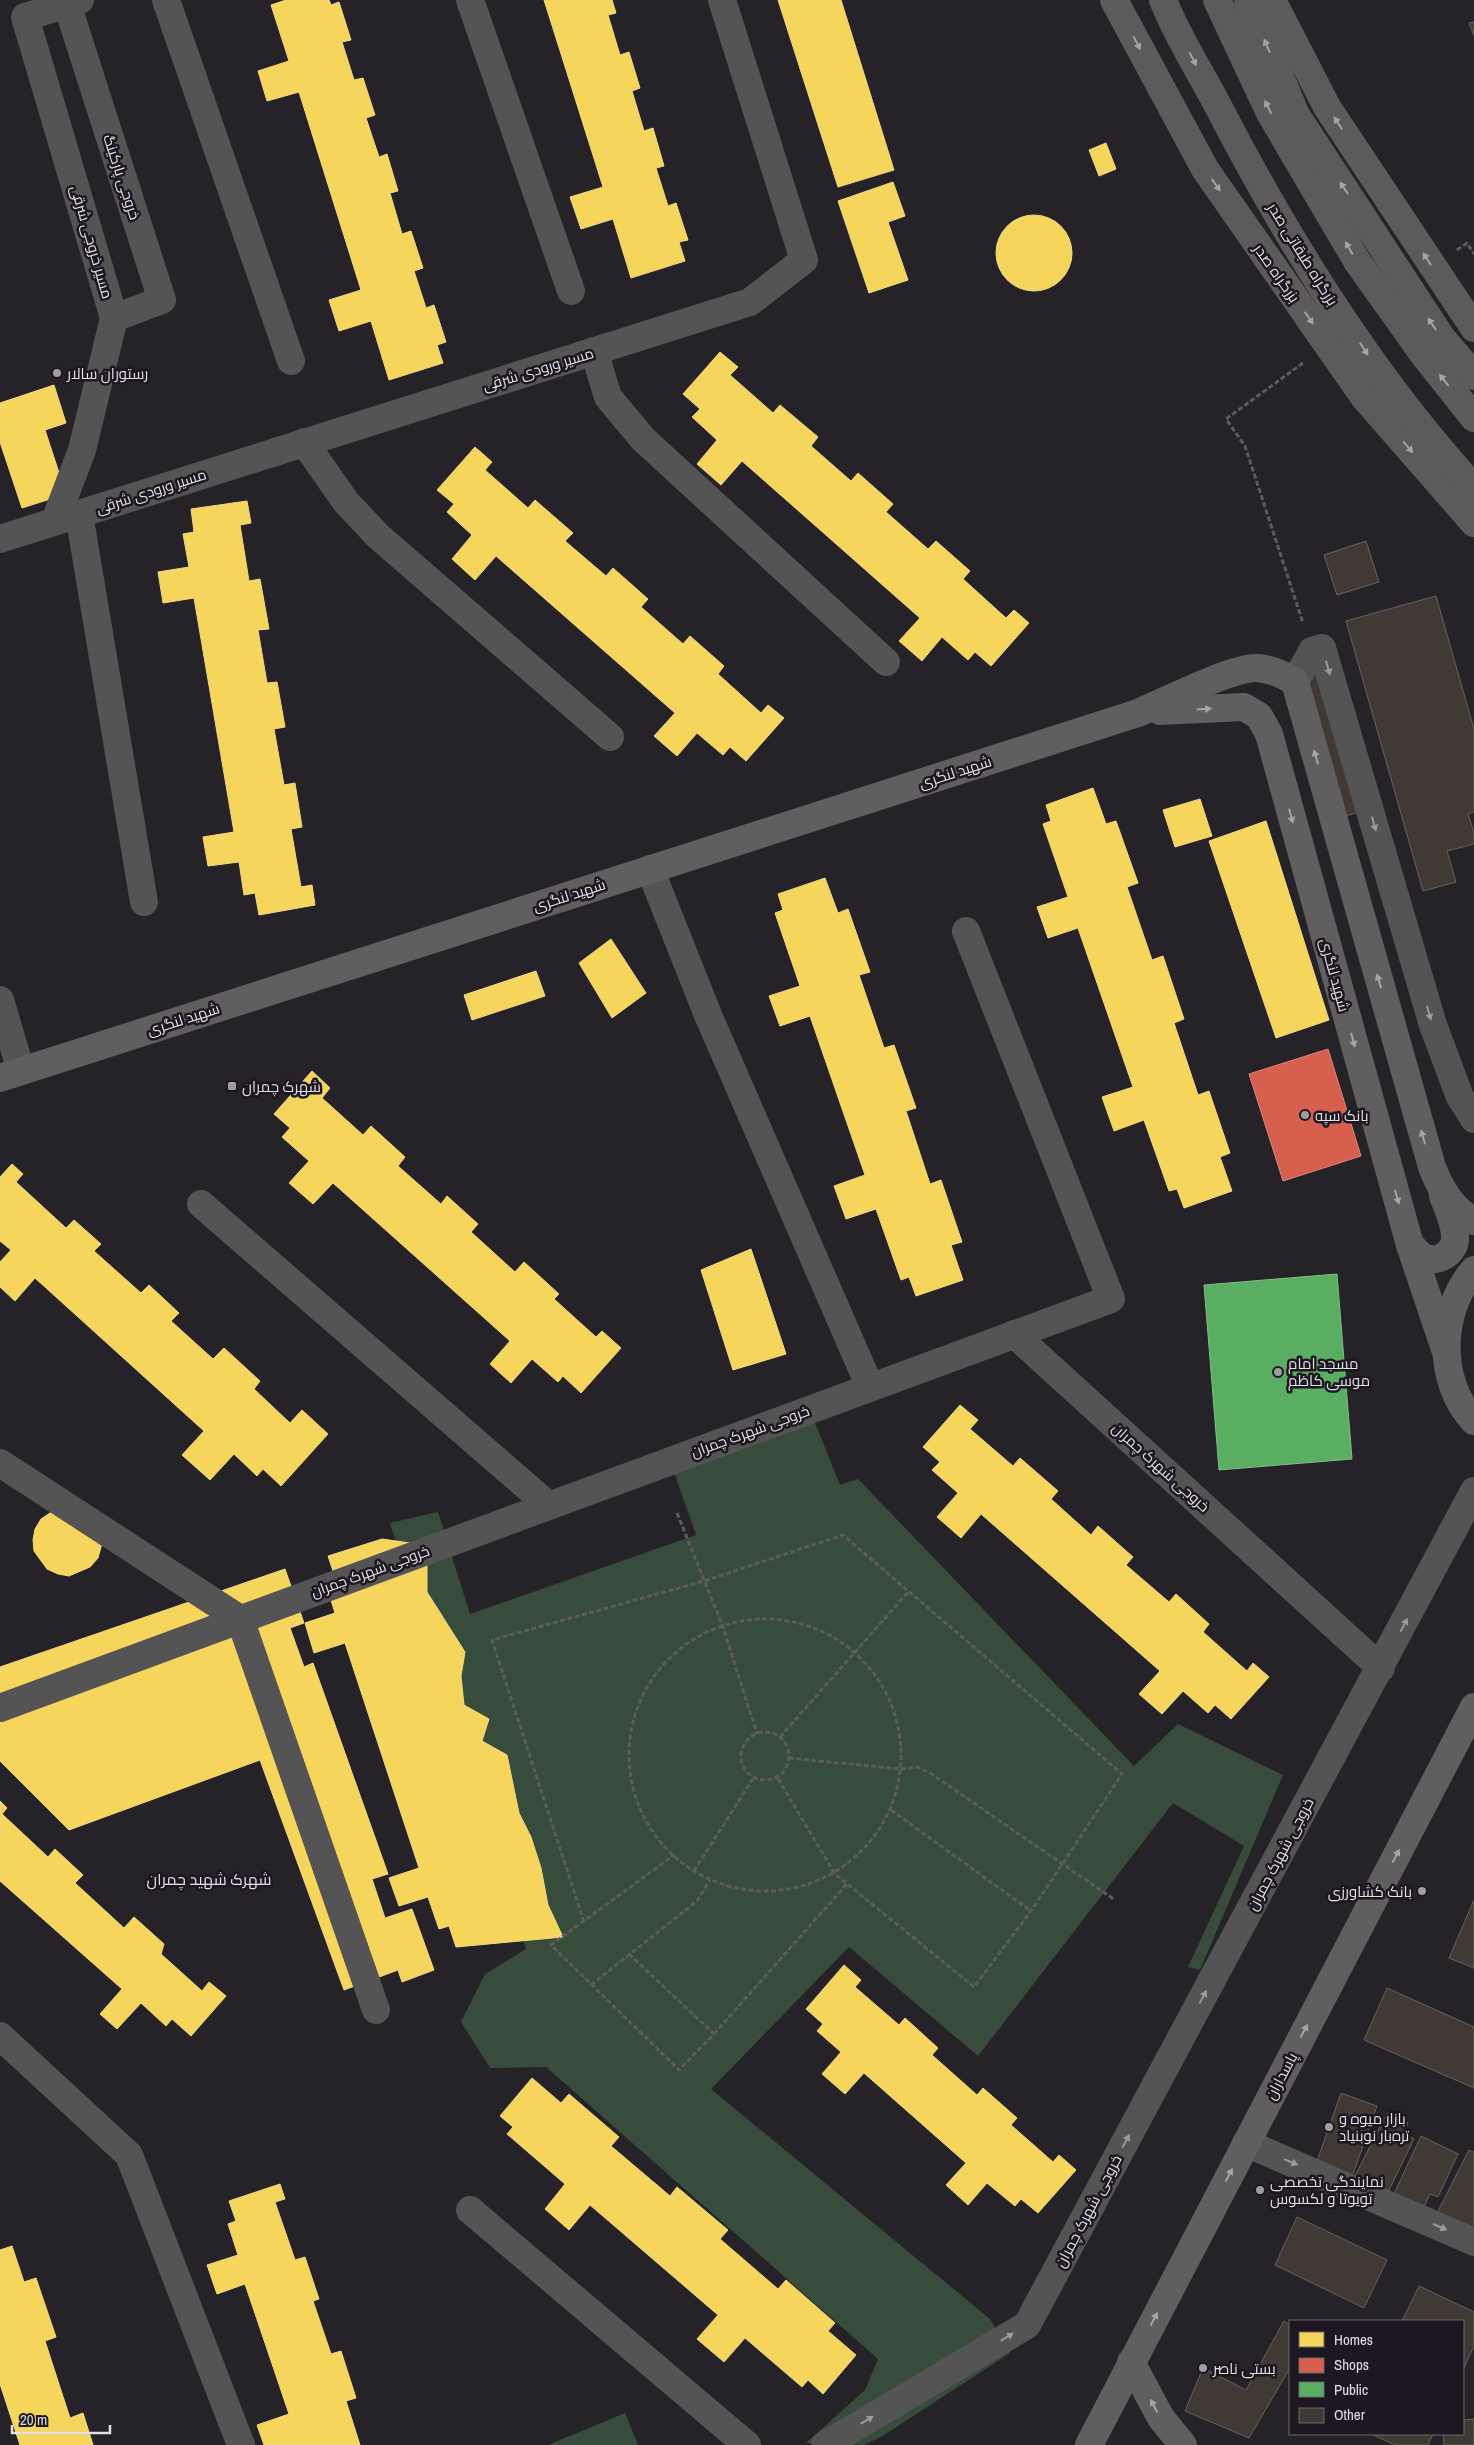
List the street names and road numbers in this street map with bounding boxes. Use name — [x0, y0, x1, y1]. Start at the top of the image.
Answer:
street label: خروجی پارکینگ — [98, 132, 146, 222]
street label: مسیر خروجی شرقی — [66, 183, 118, 301]
street label: بزرگراه طبقاتی صدر — [1262, 198, 1343, 310]
street label: بزرگراه صدر — [1248, 238, 1305, 307]
street label: مسیر ورودی شرقی — [480, 342, 596, 396]
street label: مسیر ورودی شرقی — [93, 463, 209, 519]
street label: شهید لنگری — [916, 750, 994, 794]
street label: شهید لنگری — [530, 873, 608, 917]
street label: شهید لنگری — [1315, 936, 1355, 1014]
street label: شهید لنگری — [144, 997, 222, 1041]
street label: خروجی شهرک چمران — [688, 1400, 812, 1462]
street label: خروجی شهرک چمران — [1108, 1417, 1214, 1517]
street label: خروجی شهرک چمران — [308, 1540, 432, 1602]
street label: خروجی شهرک چمران — [1241, 1794, 1319, 1914]
street label: پاسداران — [1260, 2049, 1302, 2103]
street label: خروجی شهرک چمران — [1049, 2151, 1127, 2271]

